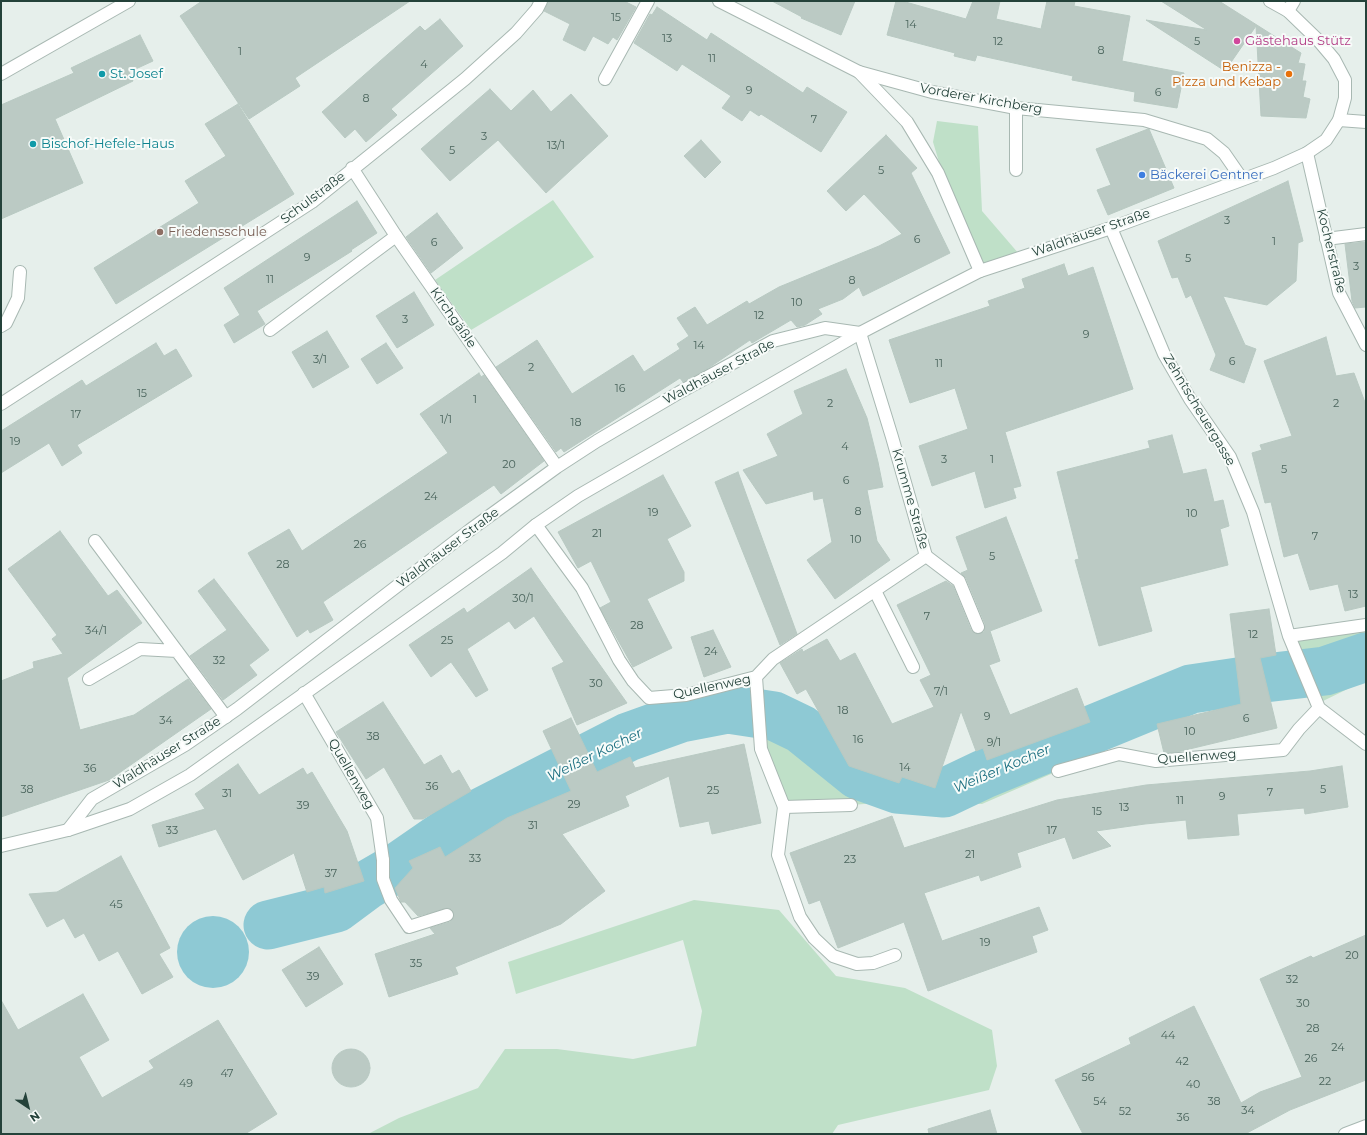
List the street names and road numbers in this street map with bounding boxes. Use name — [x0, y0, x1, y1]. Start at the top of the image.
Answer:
street label: Vorderer Kirchberg — [919, 81, 1043, 117]
street label: Schulstraße — [278, 169, 348, 227]
street label: Waldhäuser Straße — [1030, 205, 1152, 261]
street label: Kocherstraße — [1313, 207, 1349, 295]
street label: Kirchgäßle — [426, 285, 480, 351]
street label: Waldhäuser Straße — [661, 336, 777, 408]
street label: Zehntscheuergasse — [1159, 351, 1239, 469]
street label: Krumme Straße — [888, 447, 932, 551]
street label: Waldhäuser Straße — [394, 504, 502, 592]
street label: Quellenweg — [672, 671, 752, 703]
street label: Waldhäuser Straße — [110, 714, 224, 792]
street label: Quellenweg — [324, 736, 378, 812]
street label: Quellenweg — [1157, 746, 1237, 768]

